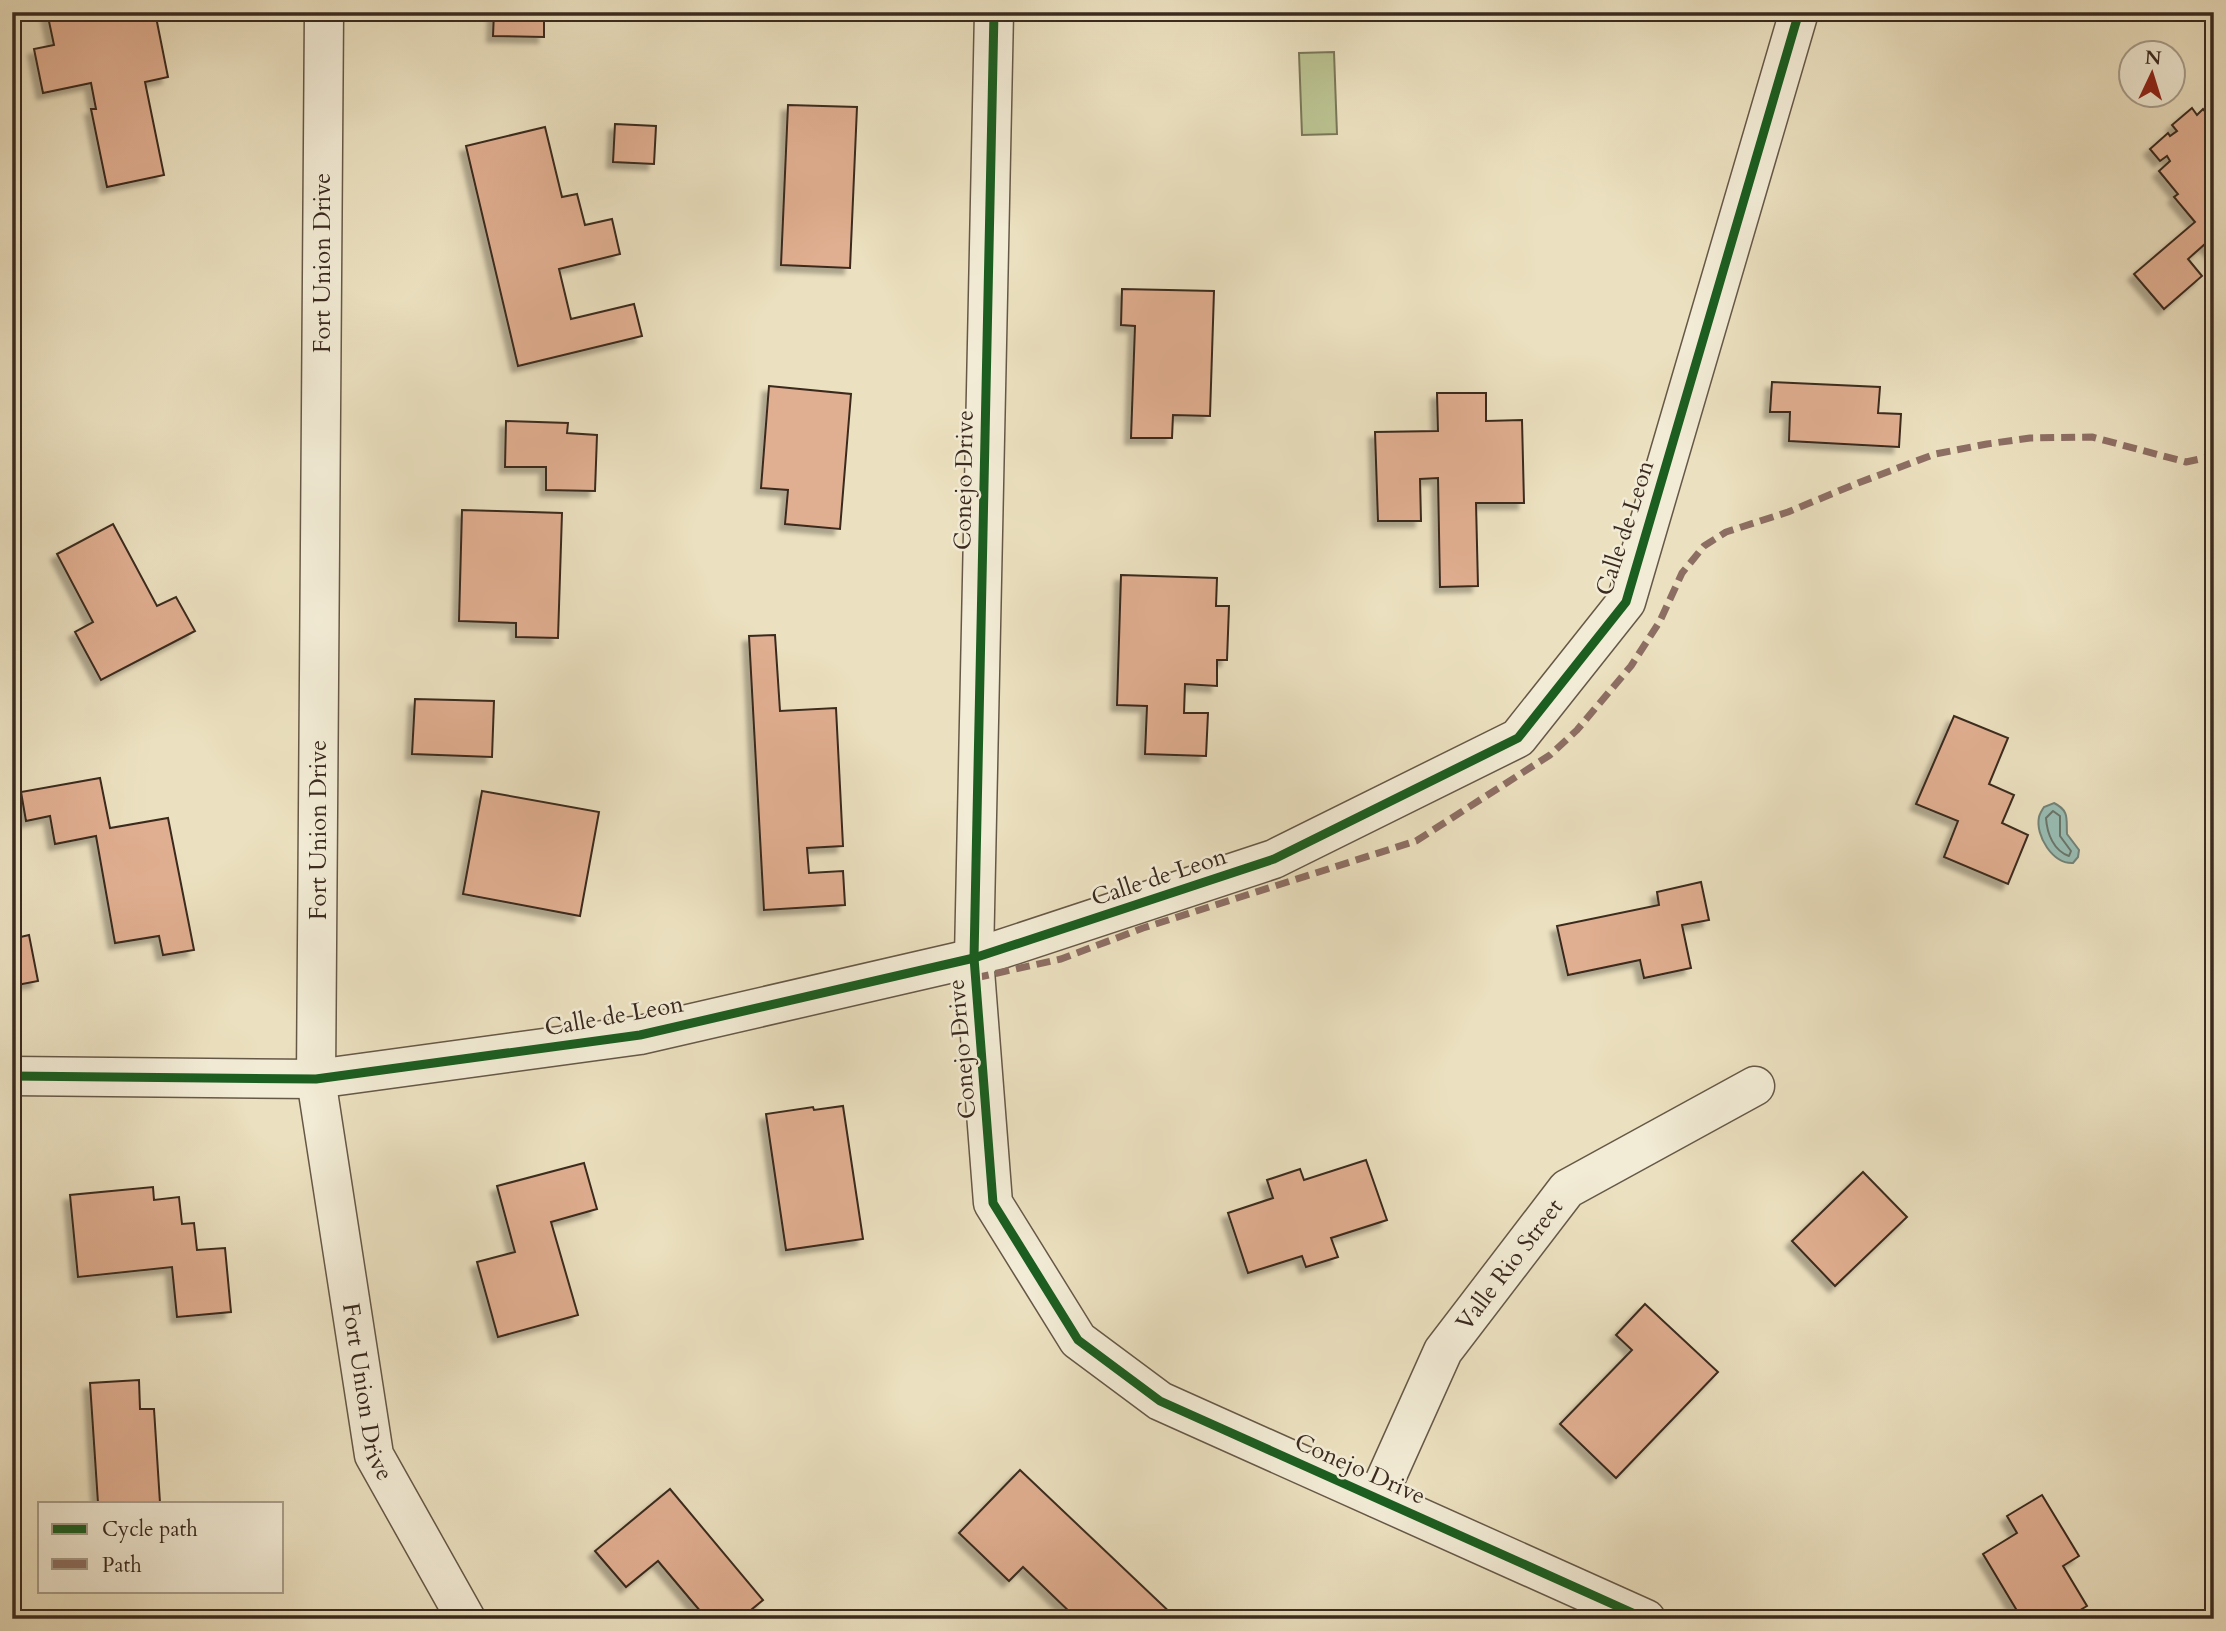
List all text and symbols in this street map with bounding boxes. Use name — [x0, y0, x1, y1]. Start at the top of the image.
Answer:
north arrow — [2118, 38, 2188, 108]
text: N — [2144, 44, 2163, 72]
street label: Fort Union Drive — [306, 173, 339, 353]
street label: Conejo Drive — [946, 410, 982, 550]
street label: Calle de Leon — [1588, 456, 1662, 600]
street label: Fort Union Drive — [302, 740, 335, 920]
street label: Calle de Leon — [1087, 840, 1231, 914]
street label: Conejo Drive — [939, 978, 985, 1120]
street label: Calle de Leon — [542, 987, 686, 1044]
street label: Valle Rio Street — [1448, 1191, 1571, 1337]
street label: Fort Union Drive — [334, 1301, 402, 1486]
street label: Conejo Drive — [1289, 1425, 1431, 1513]
legend — [38, 1502, 284, 1592]
text: Cycle path — [102, 1515, 198, 1544]
text: Path — [102, 1551, 142, 1580]

